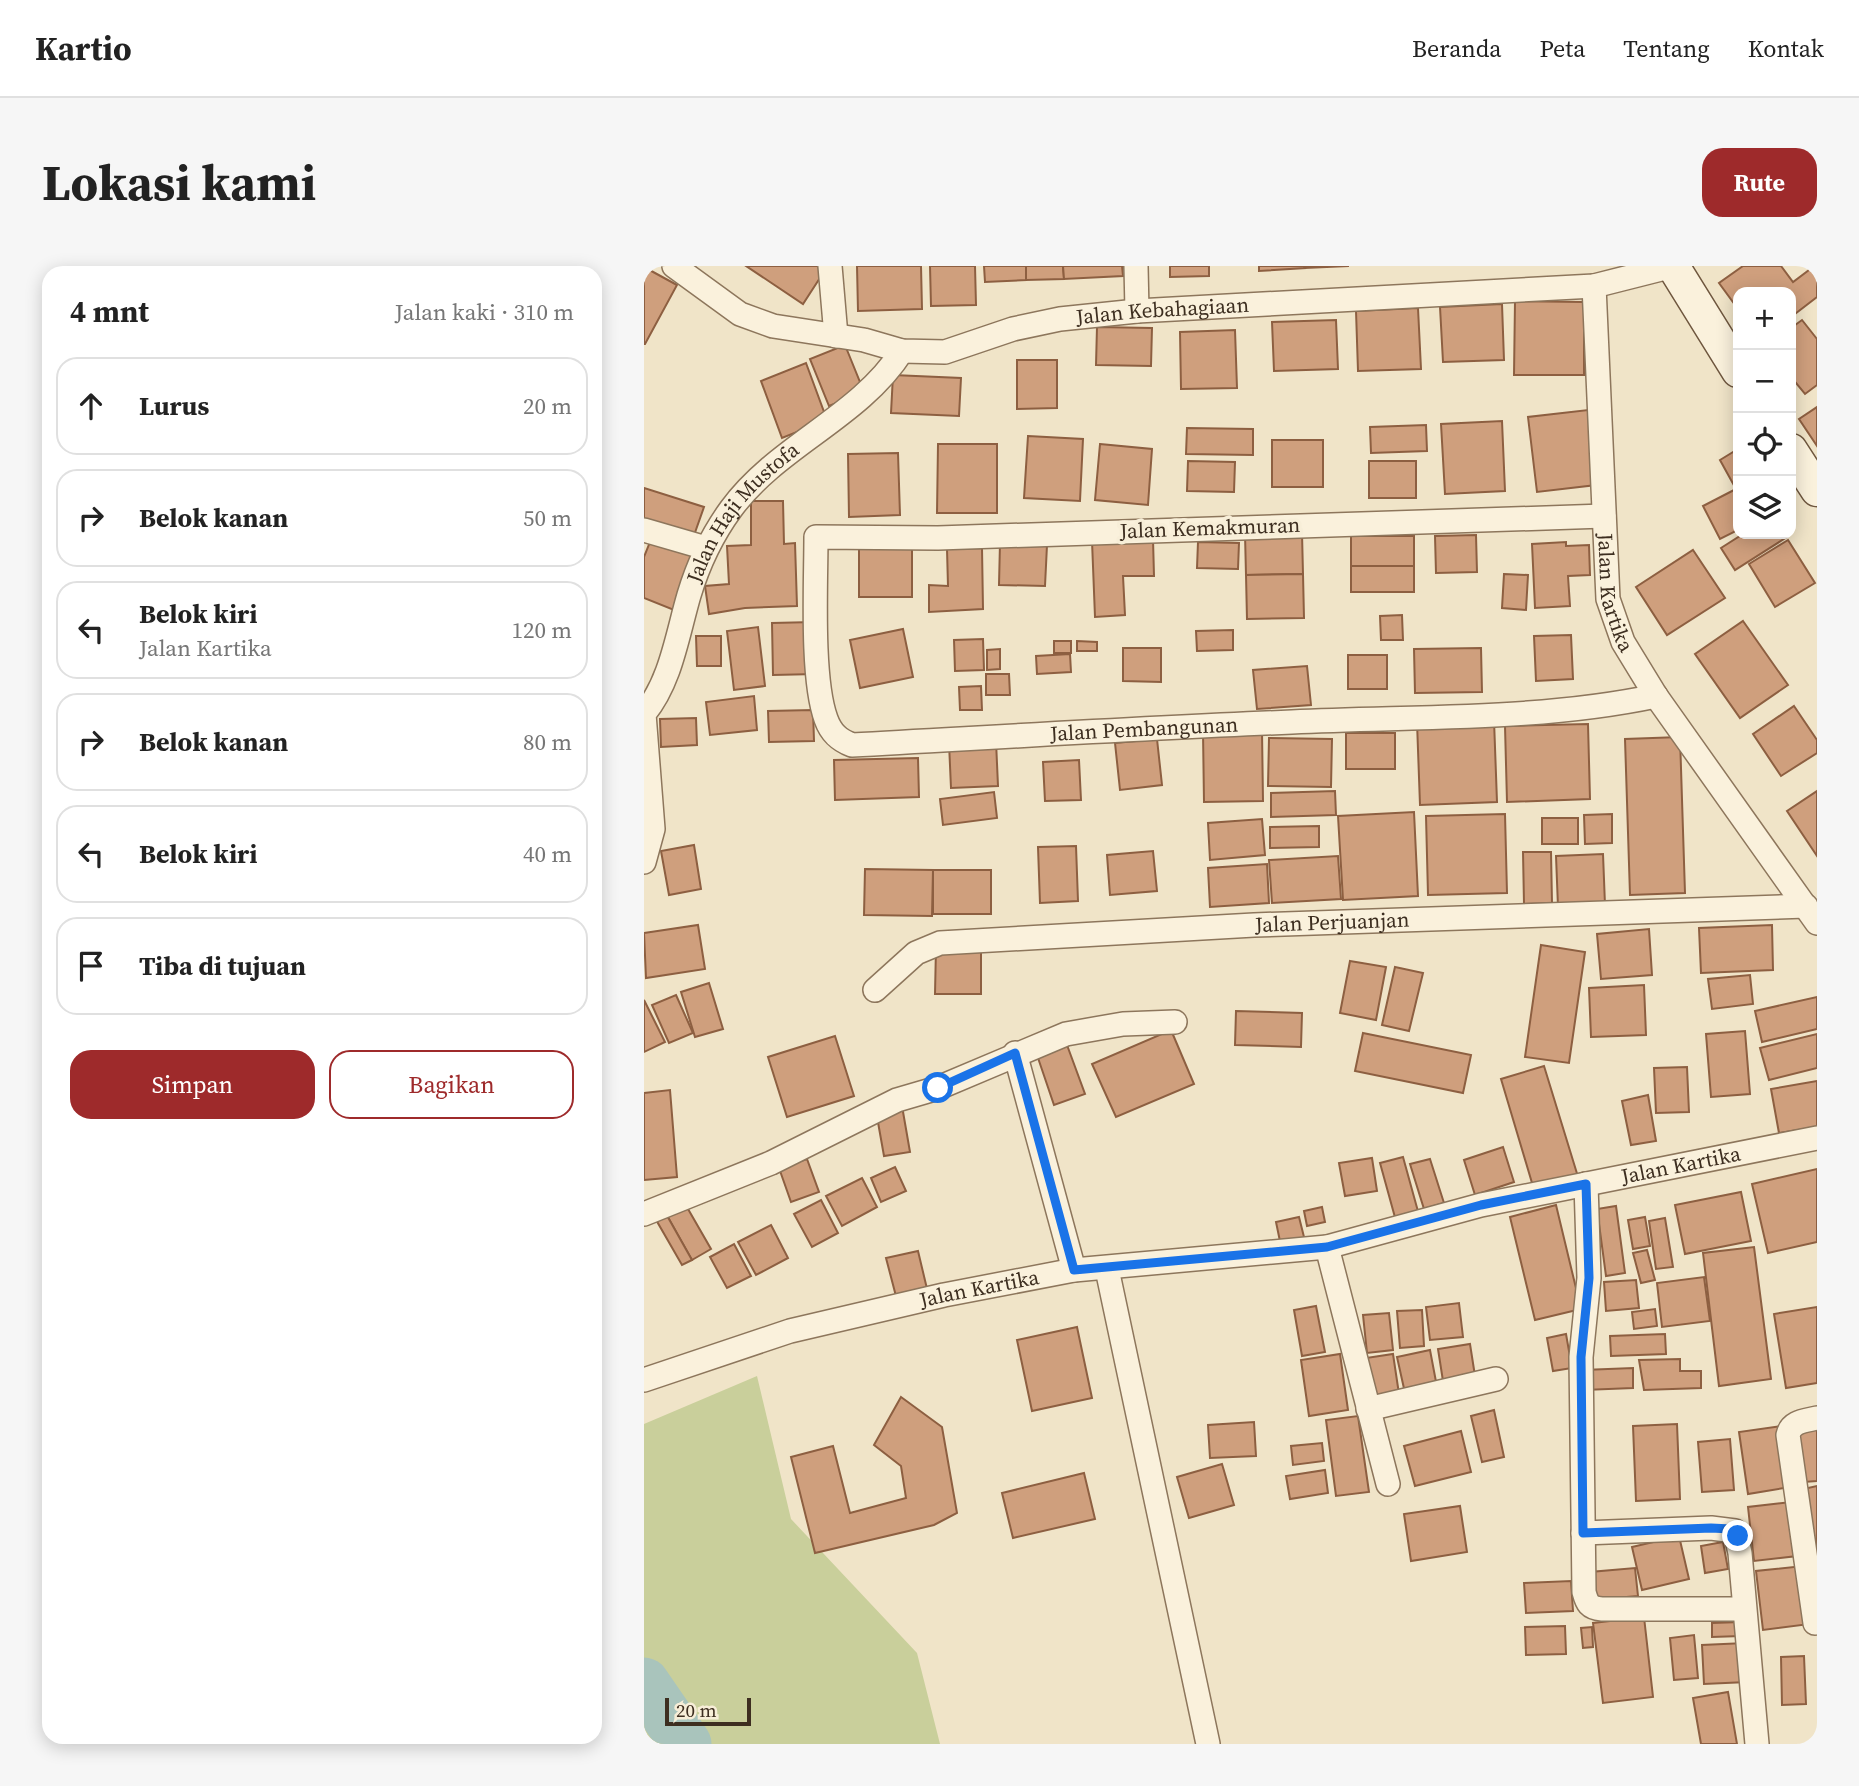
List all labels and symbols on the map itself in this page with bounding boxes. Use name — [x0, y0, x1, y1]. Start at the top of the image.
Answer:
street label: Jalan Kebahagiaan — [1073, 290, 1250, 331]
street label: Jalan Haji Mustofa — [679, 435, 805, 587]
street label: Jalan Kemakmuran — [1118, 510, 1301, 545]
street label: Jalan Kartika — [1591, 531, 1641, 658]
street label: Jalan Pembangunan — [1048, 709, 1239, 748]
street label: Jalan Perjuanjan — [1254, 905, 1410, 939]
route start — [922, 1072, 953, 1103]
street label: Jalan Kartika — [1617, 1139, 1743, 1191]
street label: Jalan Kartika — [915, 1262, 1042, 1315]
route end — [1722, 1520, 1753, 1551]
scale bar — [665, 1695, 751, 1727]

